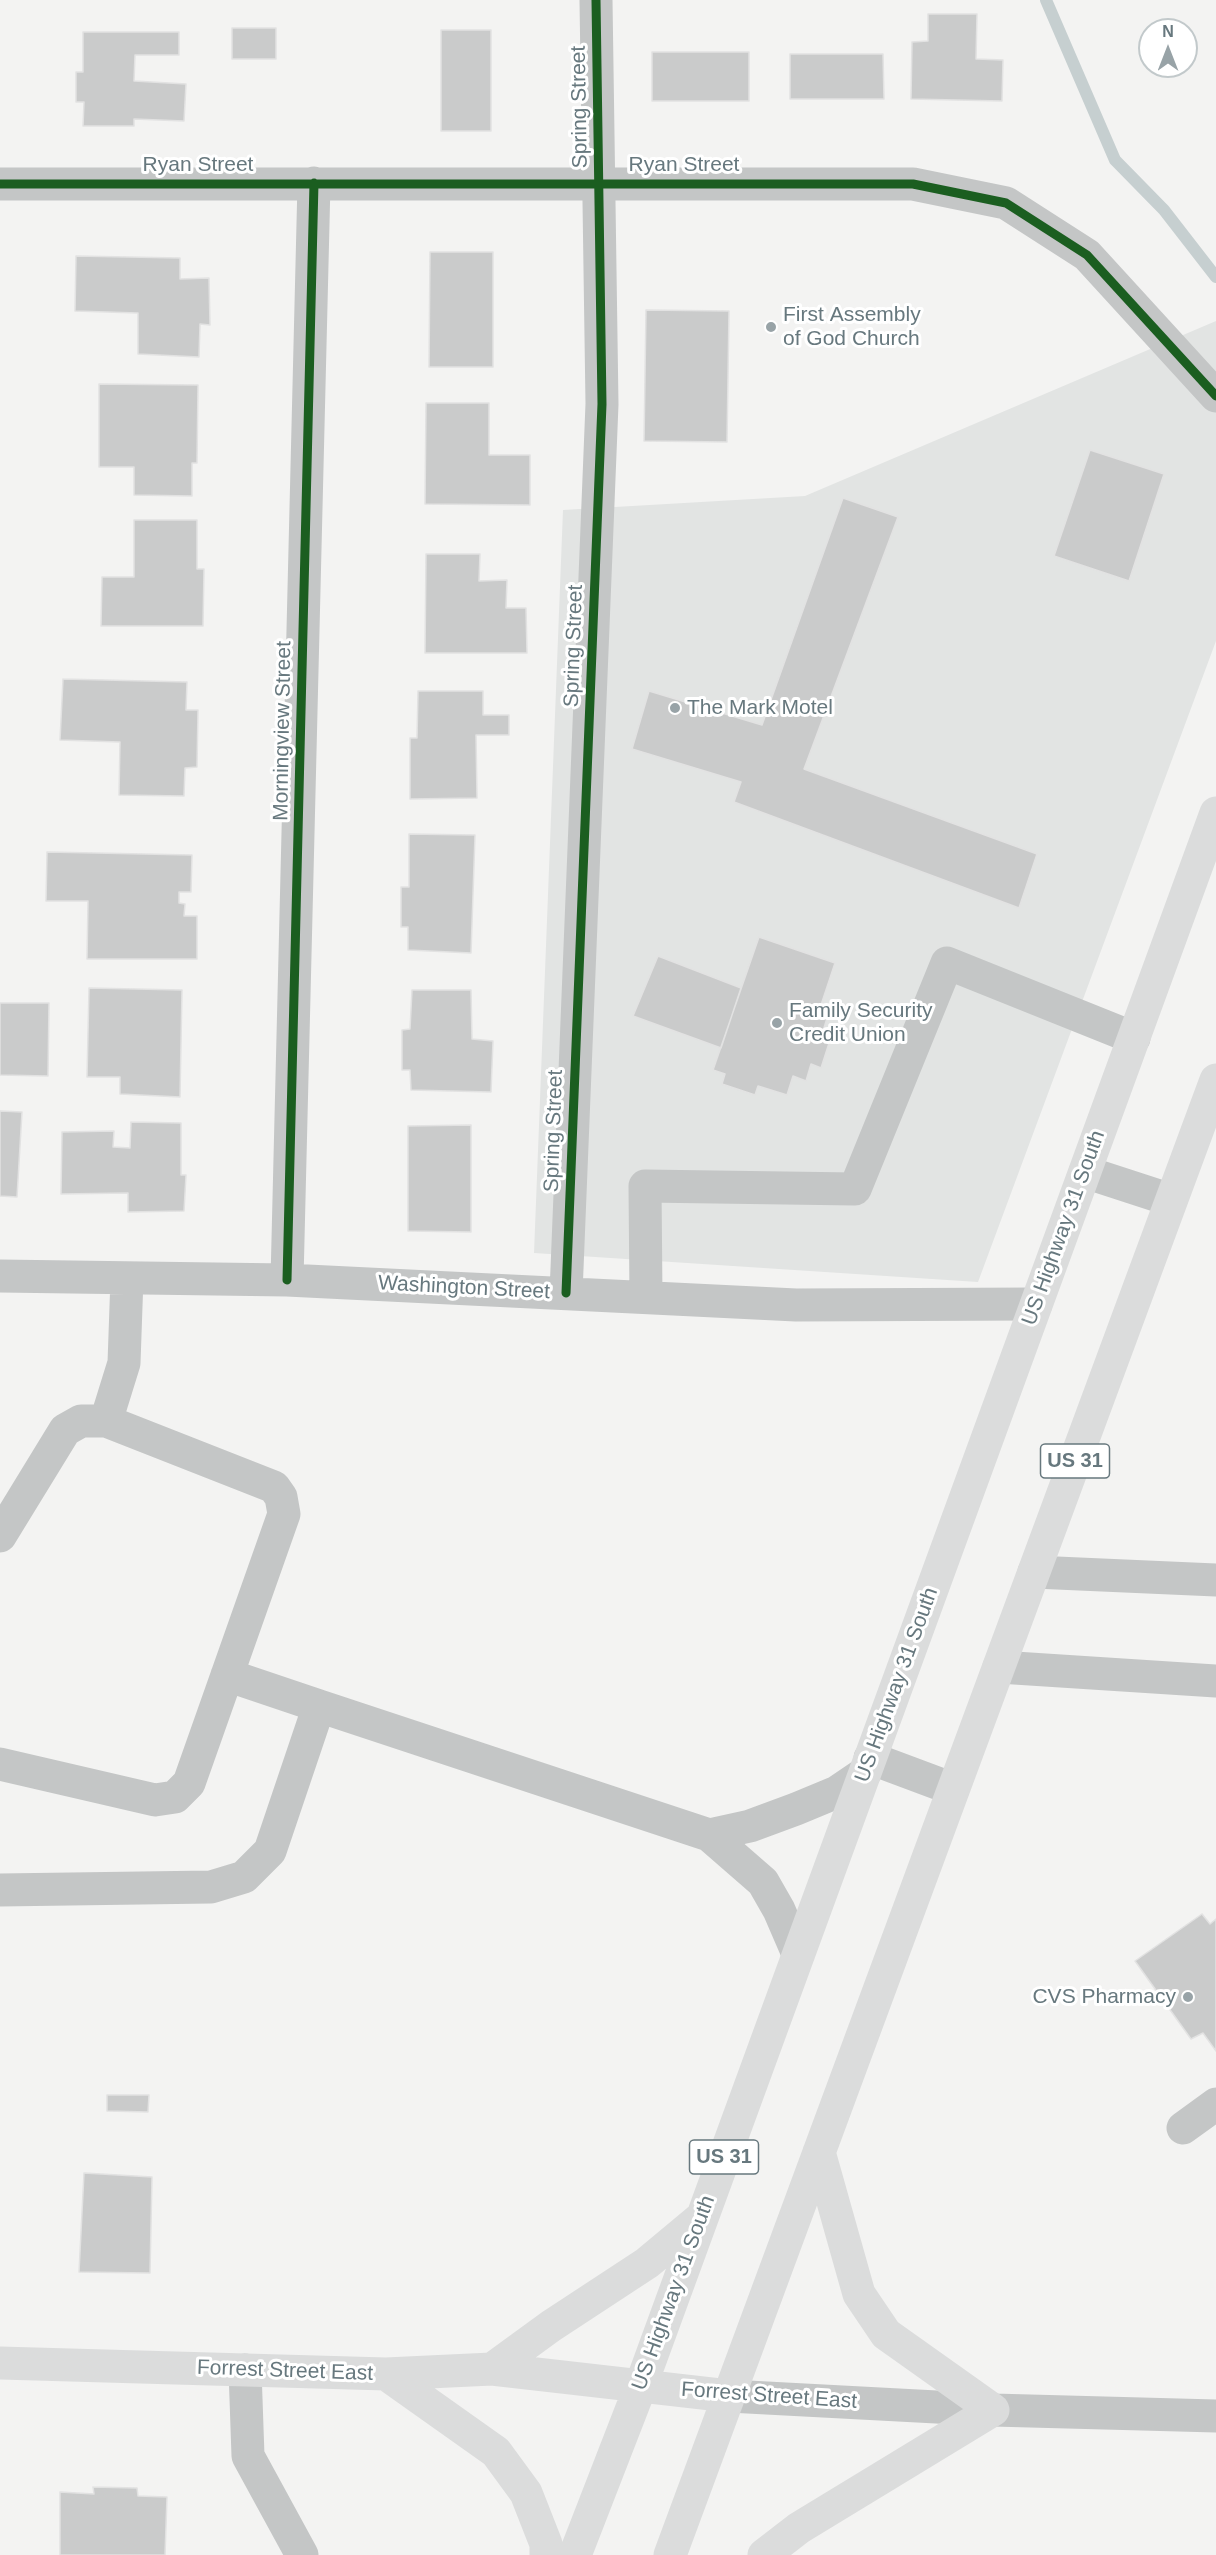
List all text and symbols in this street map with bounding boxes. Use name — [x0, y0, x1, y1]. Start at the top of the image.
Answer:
north arrow — [1138, 18, 1198, 78]
text: N — [1162, 23, 1174, 40]
street label: Spring Street — [566, 46, 594, 168]
street label: Ryan Street — [143, 152, 253, 178]
street label: Ryan Street — [629, 152, 739, 178]
place label: First Assembly of God Church — [783, 302, 921, 352]
marker: First Assembly of God Church — [764, 320, 778, 334]
street label: Spring Street — [559, 584, 589, 708]
street label: Morningview Street — [269, 641, 297, 821]
place label: The Mark Motel — [687, 695, 833, 721]
marker: The Mark Motel — [668, 701, 682, 715]
place label: Family Security Credit Union — [789, 998, 933, 1048]
marker: Family Security Credit Union — [770, 1016, 784, 1030]
street label: Spring Street — [539, 1069, 569, 1193]
street label: US Highway 31 South — [1017, 1127, 1111, 1329]
street label: Washington Street — [377, 1271, 551, 1305]
road number: US 31 — [1040, 1444, 1110, 1478]
street label: US Highway 31 South — [850, 1584, 944, 1786]
place label: CVS Pharmacy — [1032, 1984, 1176, 2010]
marker: CVS Pharmacy — [1181, 1990, 1195, 2004]
road number: US 31 — [690, 2140, 758, 2174]
street label: US Highway 31 South — [627, 2192, 721, 2394]
street label: Forrest Street East — [197, 2355, 373, 2387]
street label: Forrest Street East — [680, 2377, 858, 2415]

